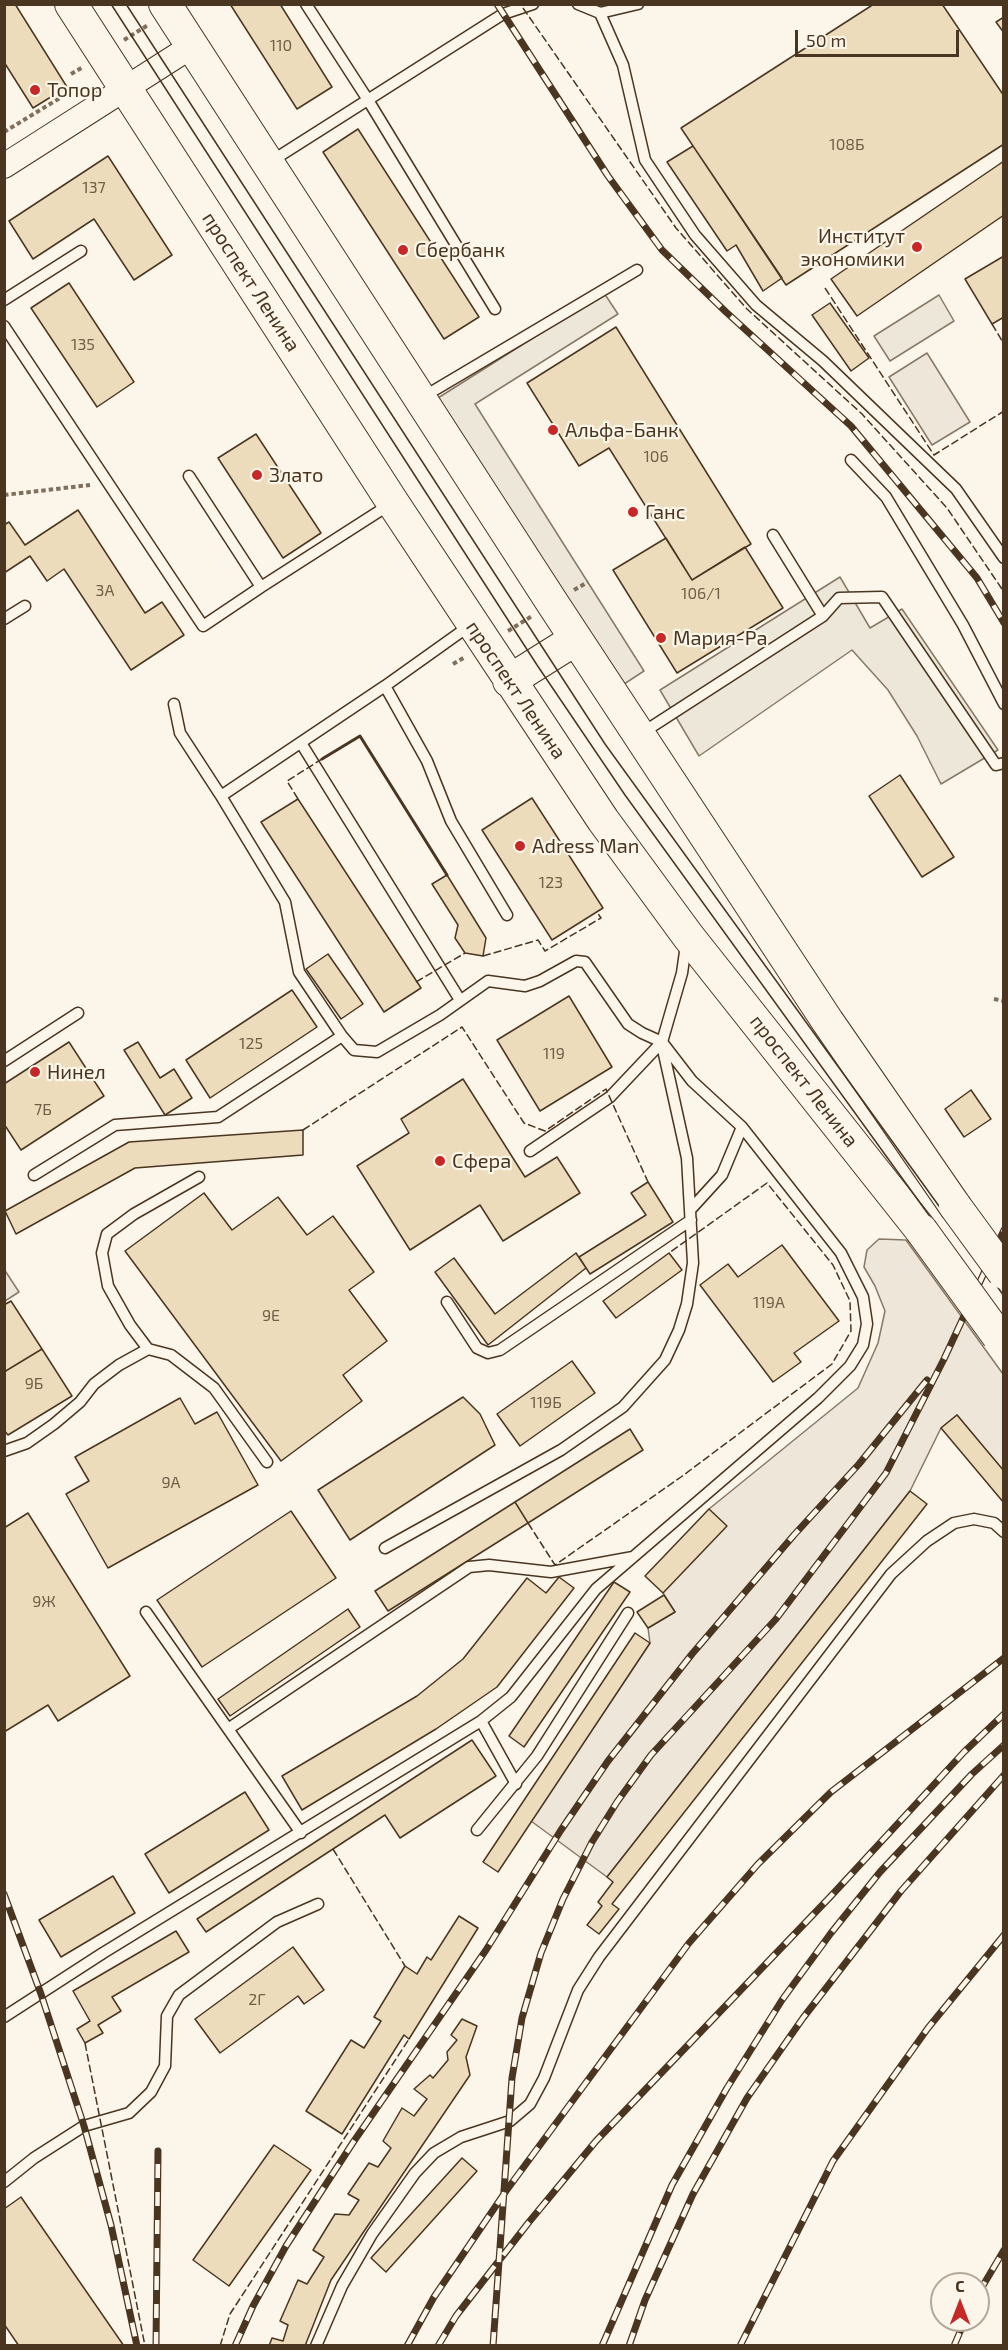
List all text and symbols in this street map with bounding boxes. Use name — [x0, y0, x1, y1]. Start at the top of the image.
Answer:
scale bar — [798, 18, 962, 56]
text: 50 m — [806, 29, 846, 51]
house number: 110 — [270, 36, 292, 56]
place label: Топор — [47, 78, 102, 102]
marker: Топор — [28, 83, 42, 97]
house number: 108Б — [829, 135, 865, 155]
house number: 137 — [82, 178, 106, 198]
street label: проспект Ленина — [197, 208, 305, 356]
place label: Институт экономики — [801, 224, 905, 271]
place label: Сбербанк — [415, 238, 505, 262]
marker: Институт экономики — [910, 240, 924, 254]
marker: Сбербанк — [396, 243, 410, 257]
house number: 135 — [71, 335, 95, 355]
place label: Альфа-Банк — [565, 418, 679, 442]
marker: Альфа-Банк — [546, 423, 560, 437]
house number: 106 — [643, 447, 669, 467]
place label: Злато — [269, 463, 323, 487]
marker: Злато — [250, 468, 264, 482]
place label: Ганс — [645, 500, 686, 524]
marker: Ганс — [626, 505, 640, 519]
house number: 3А — [96, 581, 114, 601]
house number: 106/1 — [681, 584, 721, 604]
street label: проспект Ленина — [461, 616, 571, 764]
place label: Мария-Ра — [673, 626, 768, 650]
marker: Мария-Ра — [654, 631, 668, 645]
place label: Adress Man — [532, 834, 639, 858]
marker: Adress Man — [513, 839, 527, 853]
house number: 123 — [539, 873, 563, 893]
street label: проспект Ленина — [745, 1010, 863, 1152]
house number: 125 — [239, 1034, 263, 1054]
house number: 119 — [543, 1044, 565, 1064]
place label: Нинел — [47, 1060, 106, 1084]
marker: Нинел — [28, 1065, 42, 1079]
house number: 7Б — [34, 1100, 52, 1120]
place label: Сфера — [452, 1149, 511, 1173]
marker: Сфера — [433, 1154, 447, 1168]
house number: 119А — [753, 1293, 785, 1313]
house number: 9Е — [262, 1306, 280, 1326]
house number: 9Б — [25, 1374, 43, 1394]
house number: 119Б — [530, 1393, 562, 1413]
house number: 9А — [161, 1473, 181, 1493]
house number: 9Ж — [32, 1592, 56, 1612]
house number: 2Г — [248, 1990, 266, 2010]
north arrow — [930, 2272, 990, 2332]
text: С — [955, 2276, 965, 2295]

